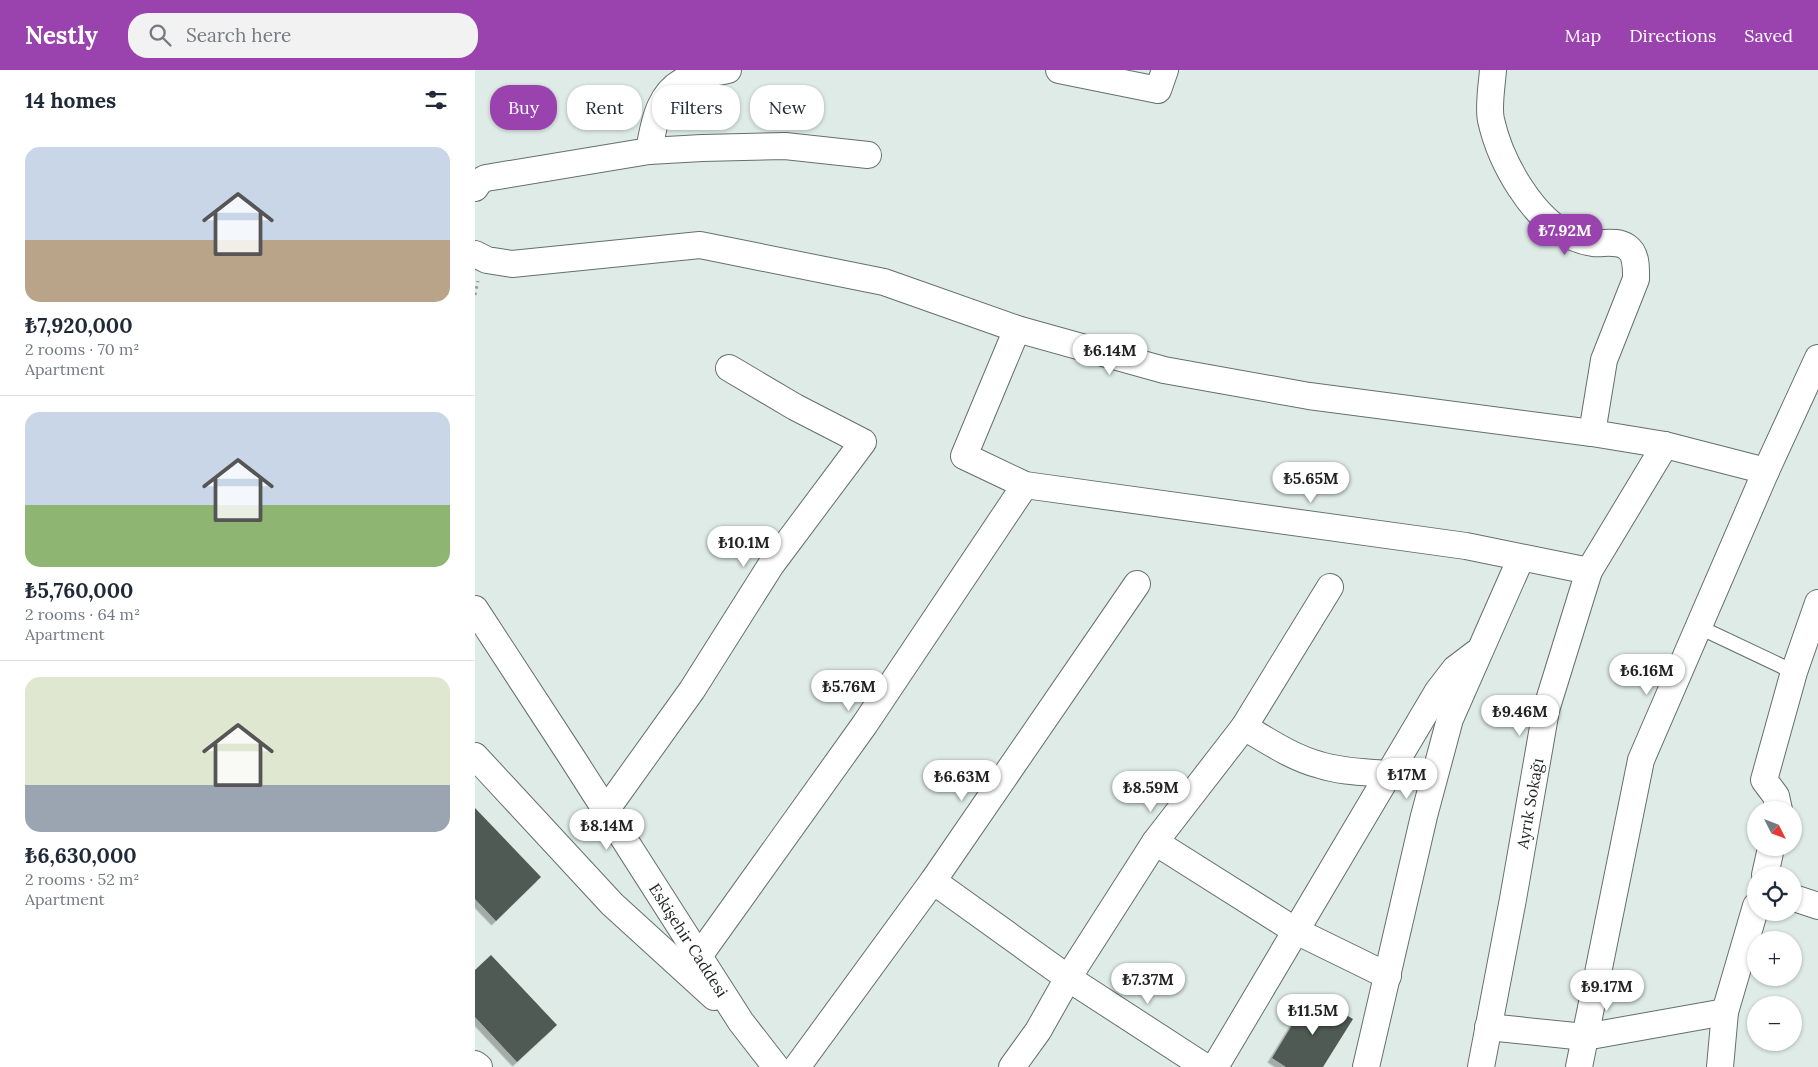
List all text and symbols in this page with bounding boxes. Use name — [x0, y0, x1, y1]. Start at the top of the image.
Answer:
search box — [128, 13, 478, 58]
text: Nestly — [25, 20, 98, 51]
icon: search — [146, 21, 174, 49]
text: Search here — [186, 23, 291, 47]
text: Map — [1565, 24, 1601, 47]
text: Directions — [1629, 24, 1716, 47]
text: Saved — [1744, 24, 1793, 47]
chip: Buy — [490, 85, 557, 130]
chip: Rent — [567, 85, 642, 130]
chip: Filters — [652, 85, 740, 130]
chip: New — [750, 85, 824, 130]
icon: filters — [422, 86, 450, 114]
text: 14 homes — [25, 87, 116, 114]
icon: home — [193, 179, 283, 269]
pin: ₺7.92M — [1524, 214, 1606, 256]
text: ₺7.92M — [1539, 220, 1592, 240]
text: ₺7,920,000 — [25, 312, 133, 339]
pin: ₺6.14M — [1069, 334, 1151, 376]
text: 2 rooms · 70 m² — [25, 339, 139, 359]
text: ₺6.14M — [1083, 340, 1137, 360]
text: Apartment — [25, 359, 105, 379]
icon: home — [193, 445, 283, 535]
pin: ₺5.65M — [1270, 462, 1352, 504]
text: ₺5.65M — [1283, 468, 1339, 488]
pin: ₺10.1M — [703, 526, 785, 568]
text: ₺10.1M — [718, 532, 770, 552]
text: ₺5,760,000 — [25, 577, 133, 604]
text: 2 rooms · 64 m² — [25, 604, 140, 624]
text: Apartment — [25, 624, 105, 644]
pin: ₺6.16M — [1606, 654, 1688, 696]
text: ₺6.16M — [1620, 660, 1674, 680]
pin: ₺5.76M — [808, 670, 890, 712]
text: ₺5.76M — [822, 676, 876, 696]
pin: ₺9.46M — [1479, 694, 1561, 737]
text: ₺9.46M — [1492, 701, 1548, 721]
icon: home — [193, 710, 283, 800]
street label: Ayrık Sokağı — [1512, 757, 1547, 851]
pin: ₺17M — [1377, 758, 1437, 800]
pin: ₺6.63M — [921, 760, 1003, 802]
text: ₺17M — [1387, 764, 1427, 784]
text: ₺6.63M — [934, 766, 990, 786]
pin: ₺8.59M — [1110, 770, 1192, 813]
text: ₺8.59M — [1123, 777, 1179, 797]
north arrow — [1747, 801, 1803, 856]
map controls — [1747, 801, 1802, 1051]
pin: ₺8.14M — [566, 808, 648, 851]
text: ₺8.14M — [580, 815, 634, 835]
text: ₺6,630,000 — [25, 842, 137, 869]
button: locate — [1747, 866, 1802, 921]
text: 2 rooms · 52 m² — [25, 869, 139, 889]
street label: Eskişehir Caddesi — [645, 879, 732, 1001]
text: Apartment — [25, 889, 105, 909]
button: + — [1747, 931, 1802, 986]
pin: ₺7.37M — [1107, 962, 1189, 1005]
text: ₺7.37M — [1122, 969, 1174, 989]
pin: ₺9.17M — [1566, 970, 1648, 1012]
text: ₺9.17M — [1581, 976, 1633, 996]
pin: ₺11.5M — [1272, 994, 1354, 1036]
button: − — [1747, 996, 1802, 1051]
text: ₺11.5M — [1288, 1000, 1338, 1020]

